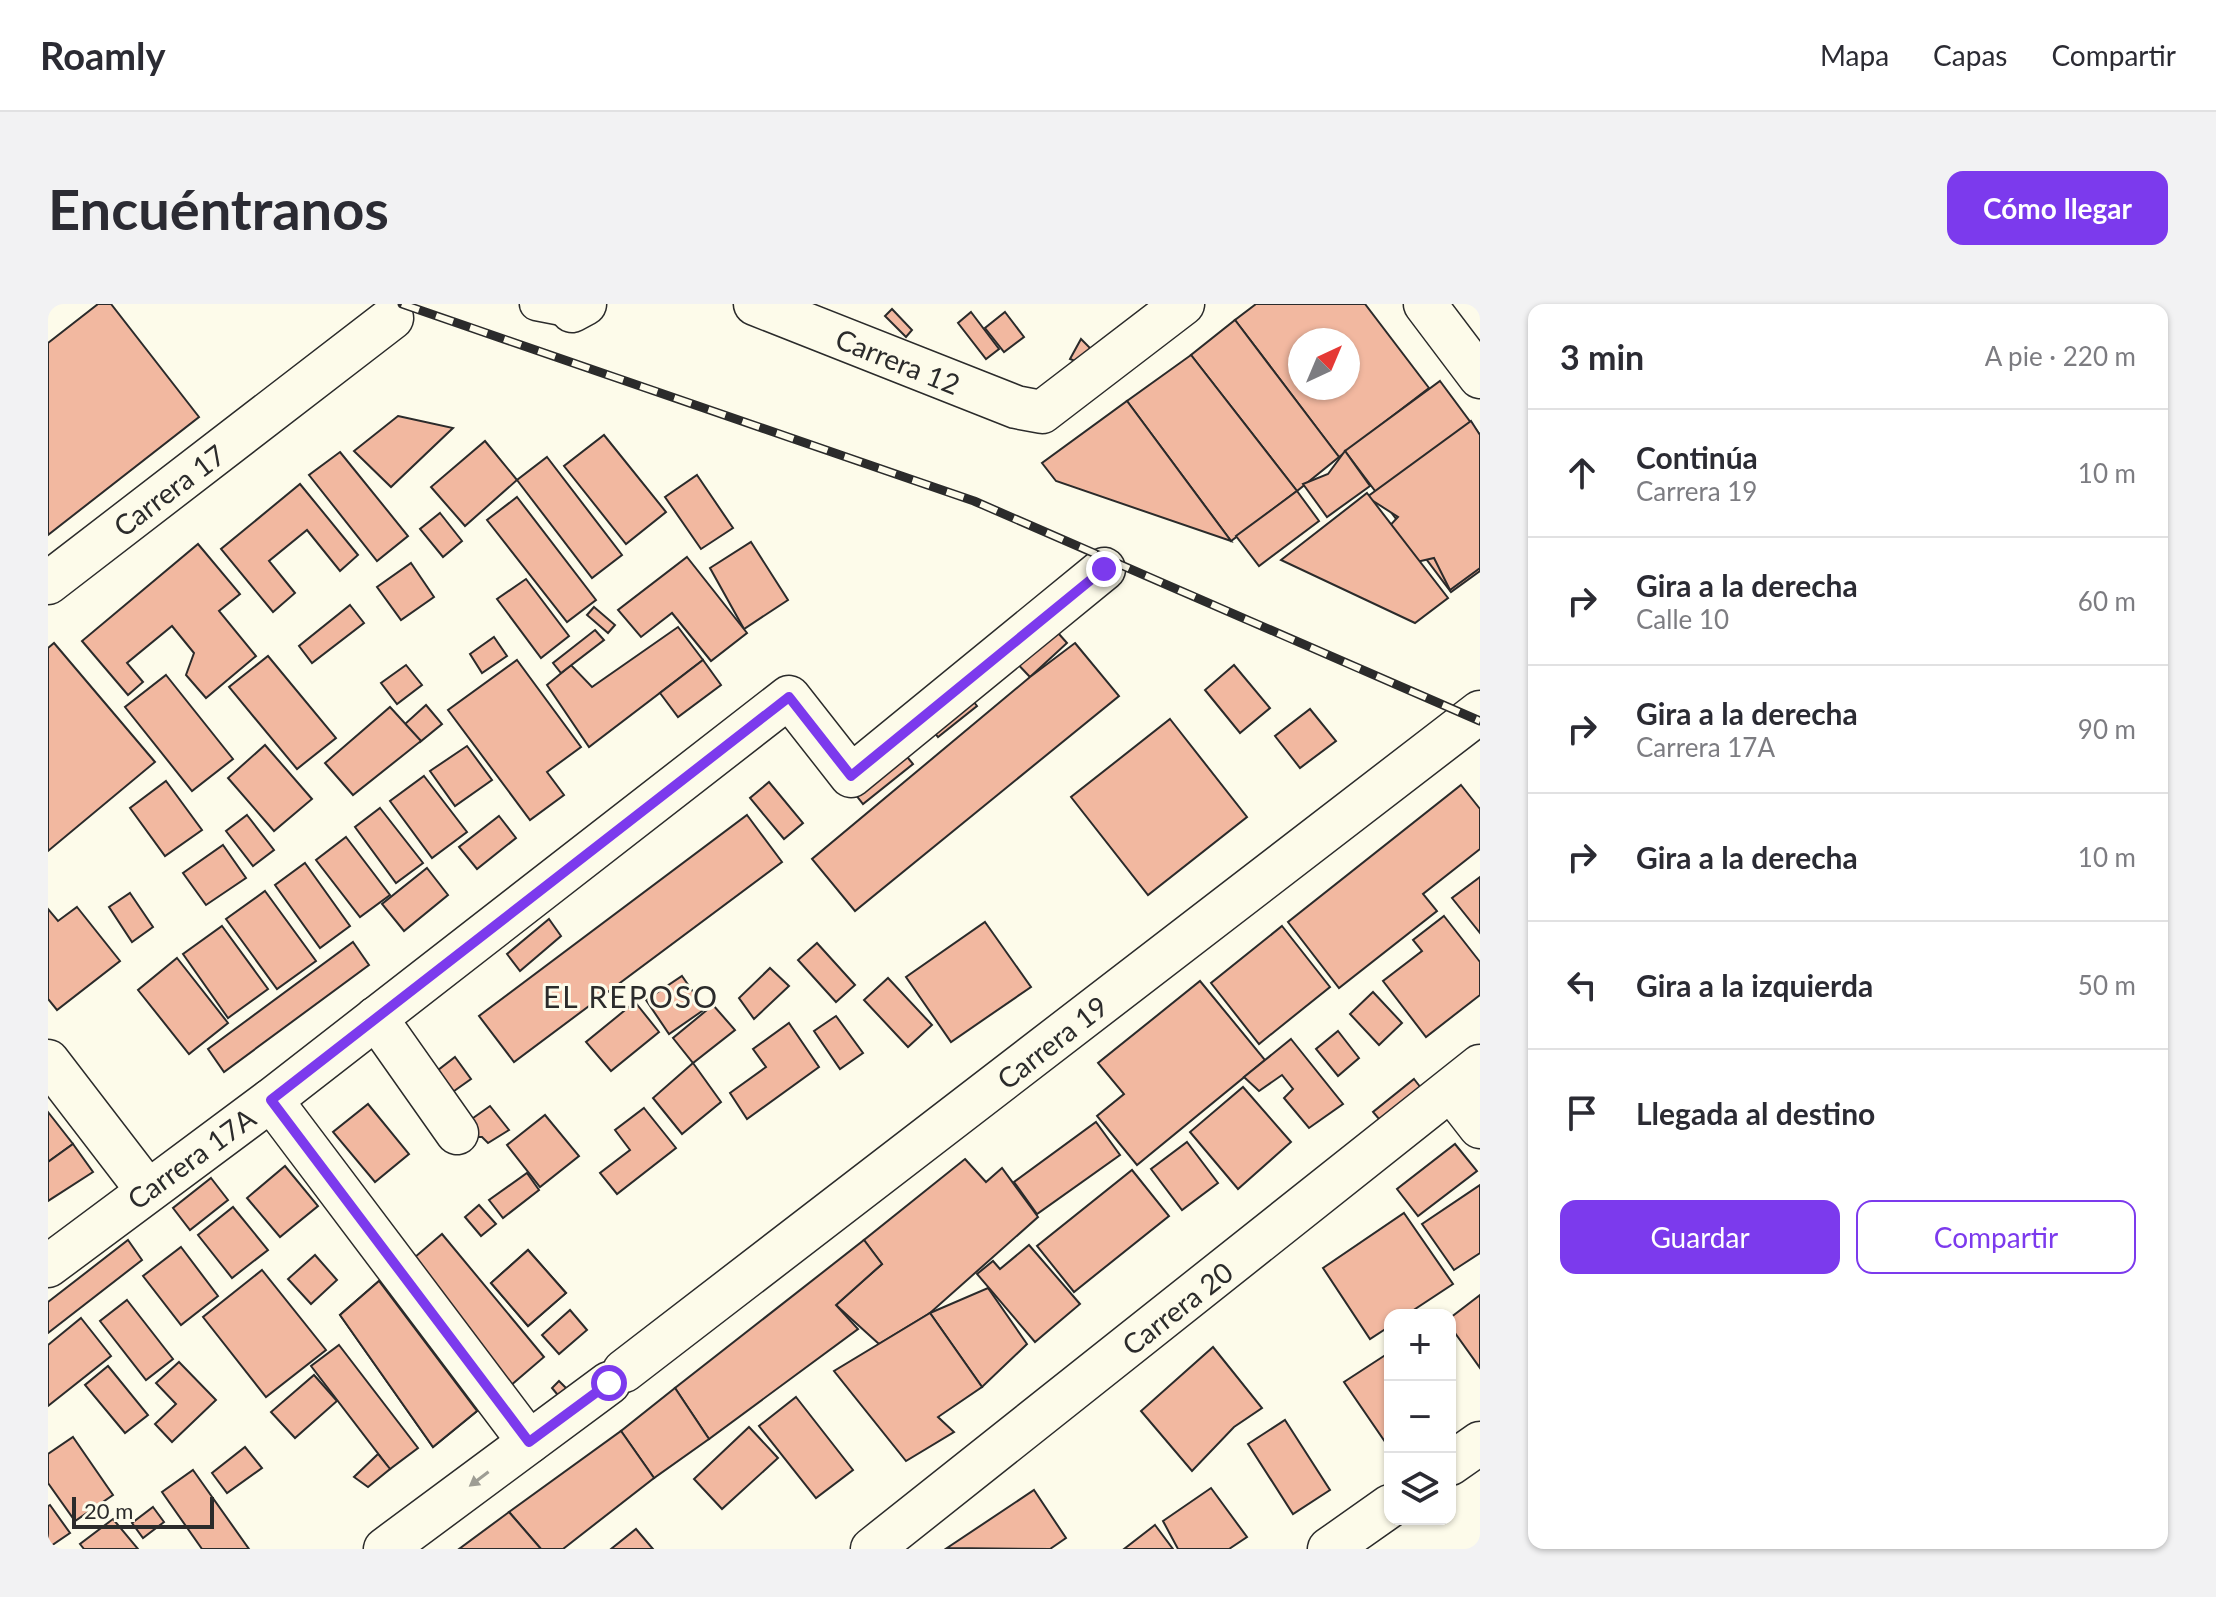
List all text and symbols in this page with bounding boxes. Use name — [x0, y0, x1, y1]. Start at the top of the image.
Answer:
text: Roamly — [40, 32, 166, 78]
text: Mapa — [1820, 38, 1889, 72]
text: Capas — [1933, 38, 2007, 72]
text: Compartir — [2051, 38, 2176, 72]
button: Cómo llegar — [1947, 171, 2168, 245]
text: Encuéntranos — [48, 175, 389, 242]
street label: Carrera 12 — [831, 321, 965, 401]
north arrow — [1288, 328, 1360, 400]
text: 3 min — [1560, 336, 1644, 377]
text: A pie · 220 m — [1985, 340, 2136, 372]
street label: Carrera 17 — [107, 437, 231, 543]
text: Continúa — [1636, 439, 1758, 475]
icon: ahead — [1560, 451, 1604, 495]
text: 10 m — [2078, 457, 2136, 489]
text: Carrera 19 — [1636, 475, 1757, 507]
route end — [1086, 551, 1122, 587]
text: Gira a la derecha — [1636, 567, 1858, 603]
icon: right — [1560, 579, 1604, 623]
text: 60 m — [2078, 585, 2136, 617]
text: Calle 10 — [1636, 603, 1729, 635]
text: Gira a la derecha — [1636, 695, 1858, 731]
icon: right — [1560, 707, 1604, 751]
text: 90 m — [2078, 713, 2136, 745]
text: Carrera 17A — [1636, 731, 1775, 763]
icon: right — [1560, 835, 1604, 879]
text: Gira a la derecha — [1636, 839, 1858, 875]
text: 10 m — [2078, 841, 2136, 873]
icon: left — [1560, 963, 1604, 1007]
text: Gira a la izquierda — [1636, 967, 1873, 1003]
text: 50 m — [2078, 969, 2136, 1001]
district label: EL REPOSO — [543, 978, 719, 1014]
street label: Carrera 19 — [990, 988, 1114, 1096]
icon: arrive — [1560, 1091, 1604, 1135]
text: Llegada al destino — [1636, 1095, 1875, 1131]
street label: Carrera 17A — [120, 1100, 262, 1216]
button: Guardar — [1560, 1200, 1840, 1274]
button: Compartir — [1856, 1200, 2136, 1274]
street label: Carrera 20 — [1115, 1254, 1239, 1362]
map controls — [1384, 1309, 1456, 1525]
button: + — [1384, 1309, 1456, 1381]
route start — [591, 1365, 627, 1401]
button: − — [1384, 1381, 1456, 1453]
button: layers — [1384, 1453, 1456, 1525]
one-way arrow — [469, 1470, 489, 1486]
scale bar — [72, 1493, 214, 1529]
text: 20 m — [84, 1497, 133, 1524]

